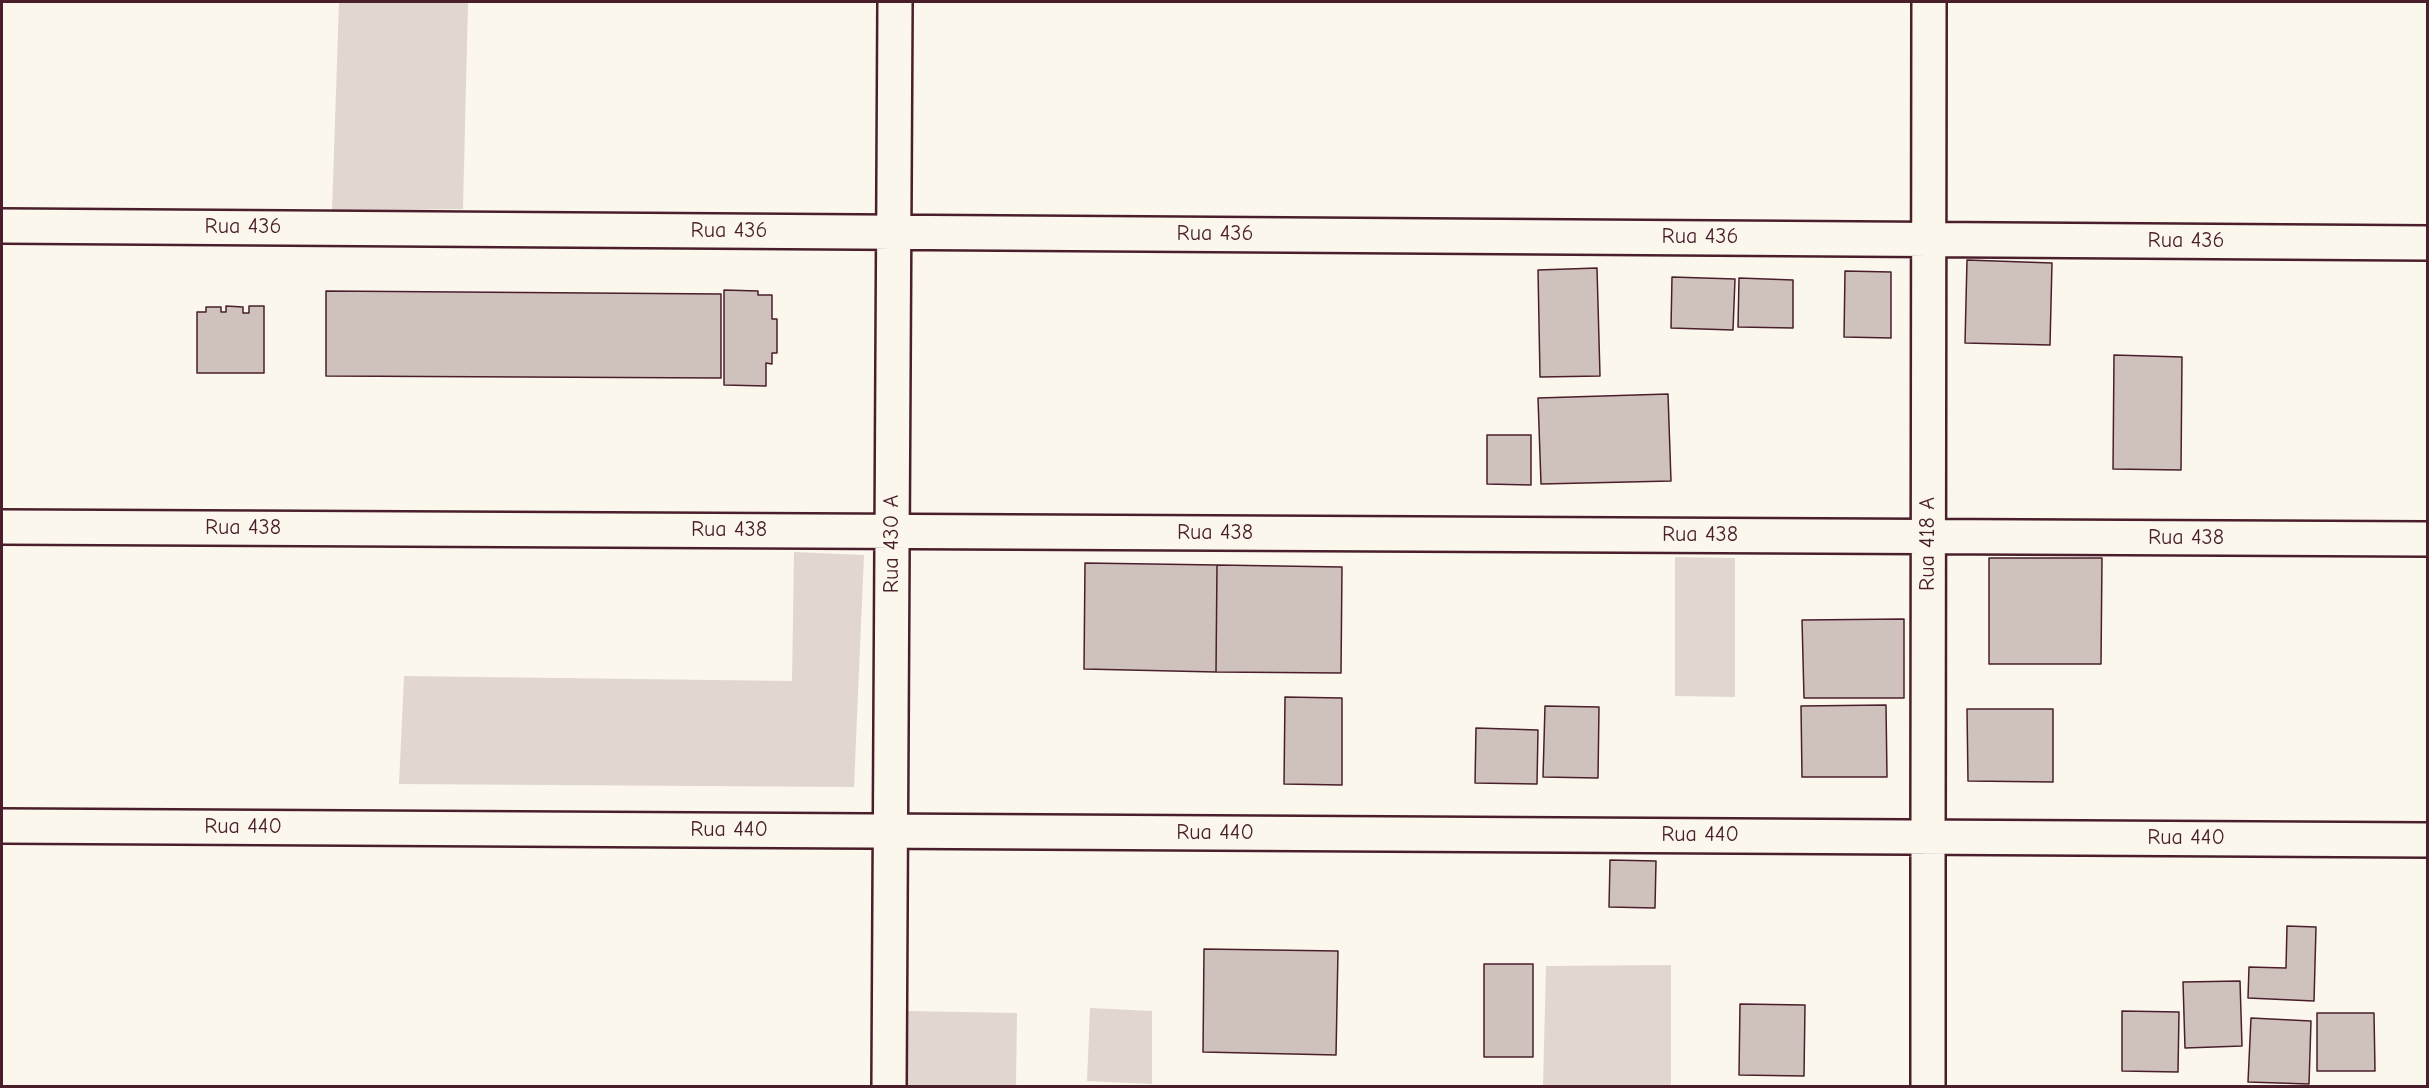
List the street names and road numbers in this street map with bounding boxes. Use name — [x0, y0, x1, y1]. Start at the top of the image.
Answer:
street label: Rua 436 — [205, 214, 281, 240]
street label: Rua 436 — [691, 218, 767, 244]
street label: Rua 436 — [1177, 221, 1253, 247]
street label: Rua 436 — [1662, 224, 1738, 250]
street label: Rua 436 — [2148, 228, 2224, 254]
street label: Rua 430 A — [879, 495, 905, 593]
street label: Rua 418 A — [1915, 497, 1941, 591]
street label: Rua 438 — [205, 515, 281, 541]
street label: Rua 438 — [691, 517, 767, 543]
street label: Rua 438 — [1177, 520, 1253, 546]
street label: Rua 438 — [1662, 522, 1738, 548]
street label: Rua 438 — [2148, 525, 2224, 551]
street label: Rua 440 — [204, 814, 282, 840]
street label: Rua 440 — [690, 817, 768, 843]
street label: Rua 440 — [1176, 820, 1254, 846]
street label: Rua 440 — [1661, 822, 1739, 848]
street label: Rua 440 — [2147, 825, 2225, 851]

